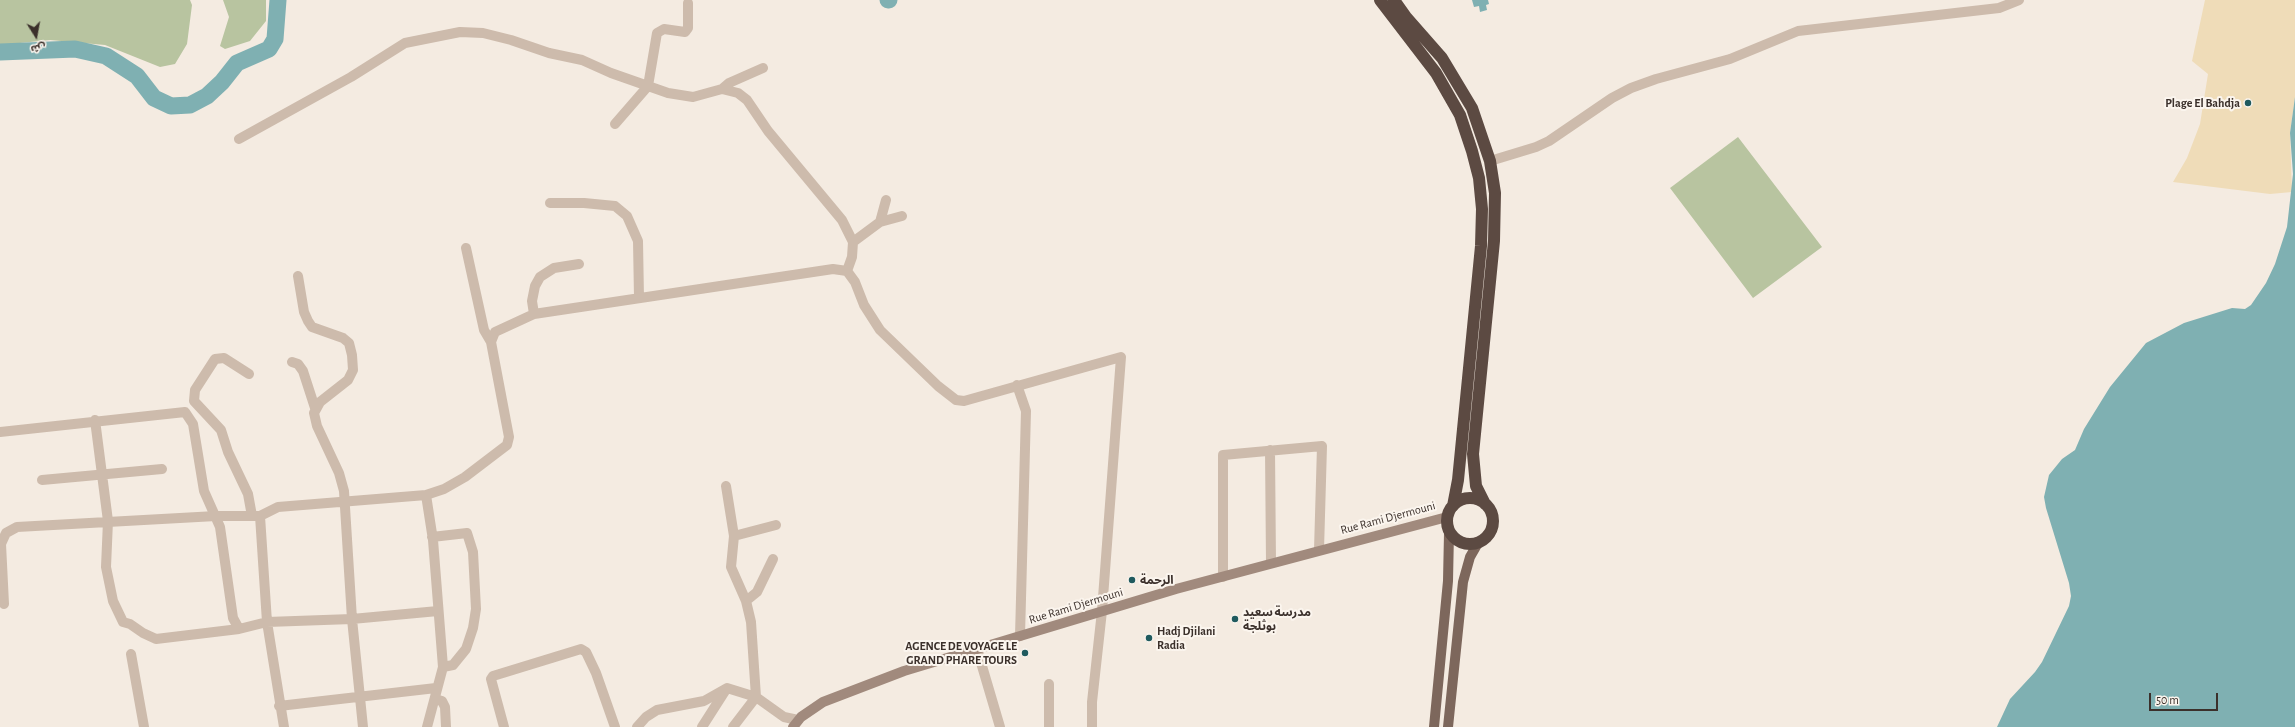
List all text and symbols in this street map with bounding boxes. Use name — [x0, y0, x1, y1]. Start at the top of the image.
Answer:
north arrow — [16, 16, 56, 56]
text: ش — [30, 41, 47, 55]
place label: Plage El Bahdja — [2165, 96, 2240, 110]
marker: Plage El Bahdja — [2243, 98, 2253, 108]
street label: Rue Rami Djermouni — [1339, 498, 1437, 538]
place label: الرحمة — [1140, 573, 1173, 587]
marker: الرحمة — [1127, 575, 1137, 585]
street label: Rue Rami Djermouni — [1027, 585, 1125, 627]
place label: مدرسة سعيد بوثلجة — [1243, 605, 1311, 633]
marker: مدرسة سعيد بوثلجة — [1230, 614, 1240, 624]
place label: Hadj Djilani Radia — [1157, 624, 1215, 652]
marker: Hadj Djilani Radia — [1144, 633, 1154, 643]
place label: AGENCE DE VOYAGE LE GRAND PHARE TOURS — [905, 639, 1017, 667]
marker: AGENCE DE VOYAGE LE GRAND PHARE TOURS — [1020, 648, 1030, 658]
scale bar — [2151, 685, 2220, 711]
text: 50 m — [2156, 694, 2179, 706]

